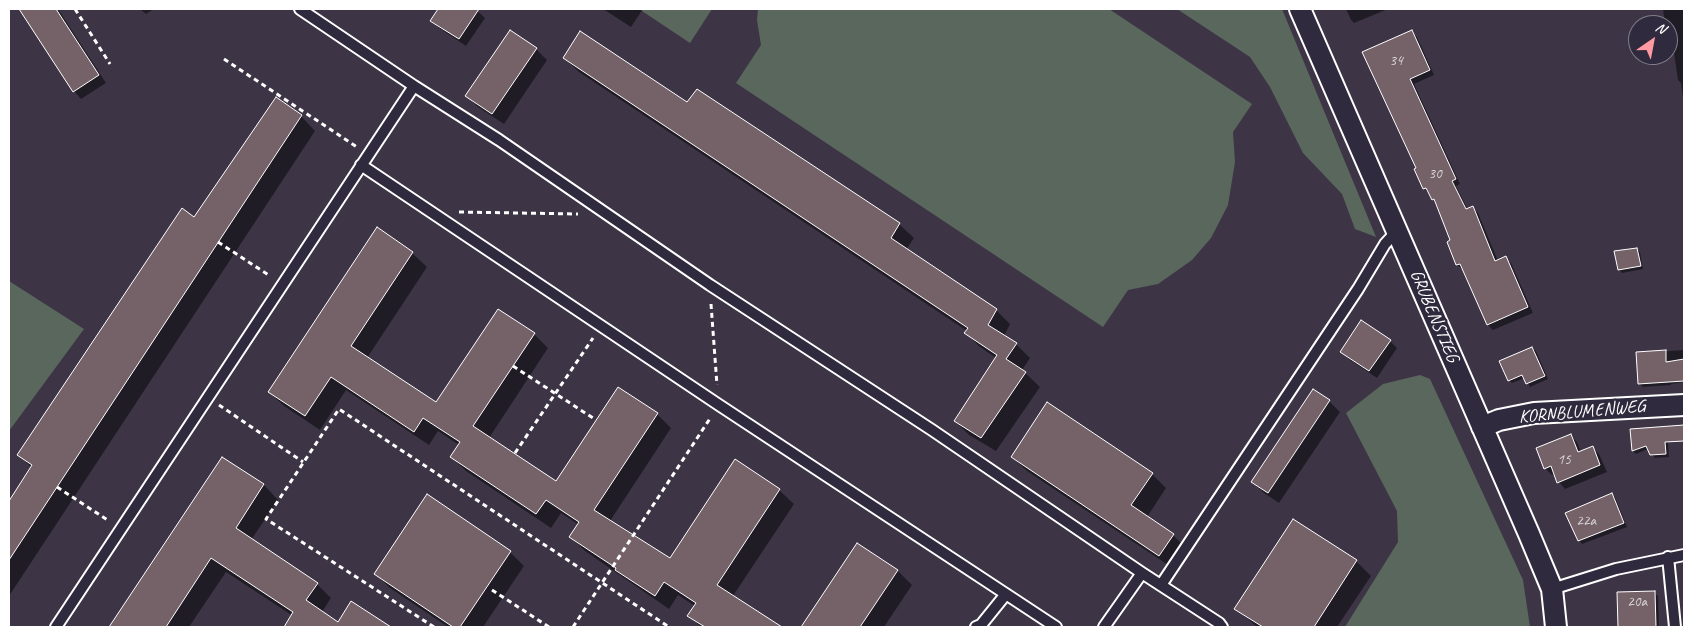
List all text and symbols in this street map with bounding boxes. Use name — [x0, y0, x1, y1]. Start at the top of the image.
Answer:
north arrow — [1628, 15, 1678, 65]
text: N — [1653, 18, 1669, 37]
house number: 34 — [1389, 52, 1403, 70]
house number: 30 — [1428, 165, 1442, 183]
street label: GRUBENSTIEG — [1405, 267, 1463, 365]
street label: KORNBLUMENWEG — [1518, 396, 1646, 428]
house number: 15 — [1557, 451, 1571, 469]
house number: 22a — [1576, 512, 1596, 530]
house number: 20a — [1627, 593, 1647, 611]

